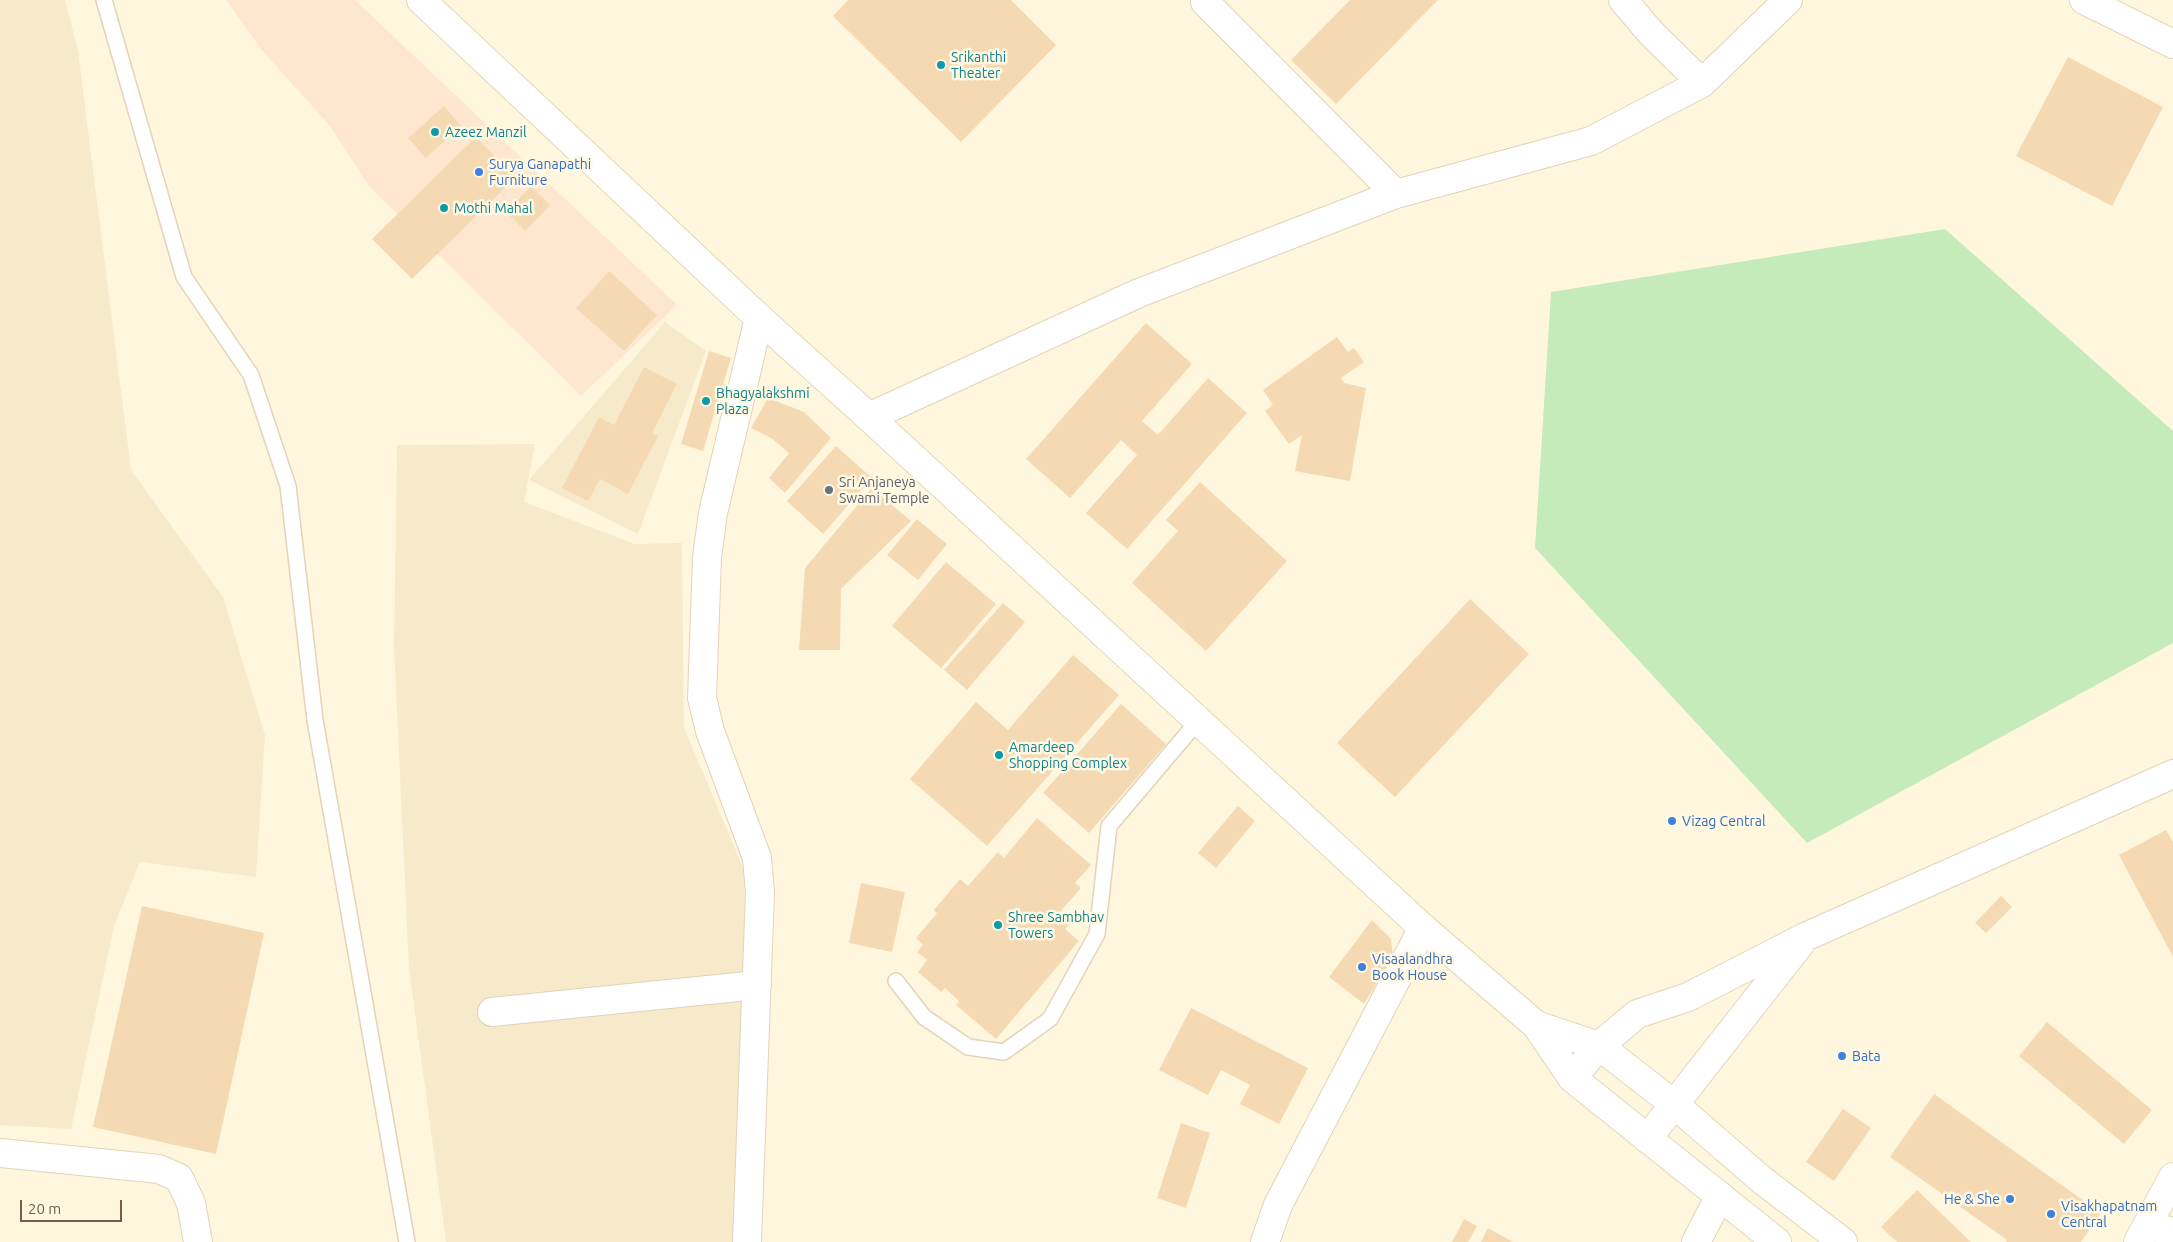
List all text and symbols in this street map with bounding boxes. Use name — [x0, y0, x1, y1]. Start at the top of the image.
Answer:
place label: Srikanthi Theater — [951, 49, 1006, 82]
marker: Srikanthi Theater — [935, 59, 947, 71]
place label: Azeez Manzil — [445, 124, 527, 140]
marker: Azeez Manzil — [429, 126, 441, 138]
place label: Surya Ganapathi Furniture — [489, 156, 591, 188]
marker: Surya Ganapathi Furniture — [473, 166, 485, 178]
place label: Mothi Mahal — [454, 200, 533, 216]
marker: Mothi Mahal — [438, 202, 450, 214]
place label: Bhagyalakshmi Plaza — [716, 385, 810, 418]
marker: Bhagyalakshmi Plaza — [700, 395, 712, 407]
place label: Sri Anjaneya Swami Temple — [839, 474, 930, 507]
marker: Sri Anjaneya Swami Temple — [823, 484, 835, 496]
place label: Amardeep Shopping Complex — [1009, 739, 1127, 772]
marker: Amardeep Shopping Complex — [993, 749, 1005, 761]
place label: Vizag Central — [1682, 813, 1766, 829]
marker: Vizag Central — [1666, 815, 1678, 827]
place label: Shree Sambhav Towers — [1008, 909, 1104, 942]
marker: Shree Sambhav Towers — [992, 919, 1004, 931]
place label: Visaalandhra Book House — [1372, 951, 1453, 984]
marker: Visaalandhra Book House — [1356, 961, 1368, 973]
place label: Bata — [1852, 1048, 1881, 1064]
marker: Bata — [1836, 1050, 1848, 1062]
scale bar — [22, 1190, 125, 1222]
place label: He & She — [1944, 1191, 2000, 1207]
marker: He & She — [2004, 1193, 2016, 1205]
place label: Visakhapatnam Central — [2061, 1198, 2157, 1230]
text: 20 m — [28, 1200, 61, 1217]
marker: Visakhapatnam Central — [2045, 1208, 2057, 1220]

